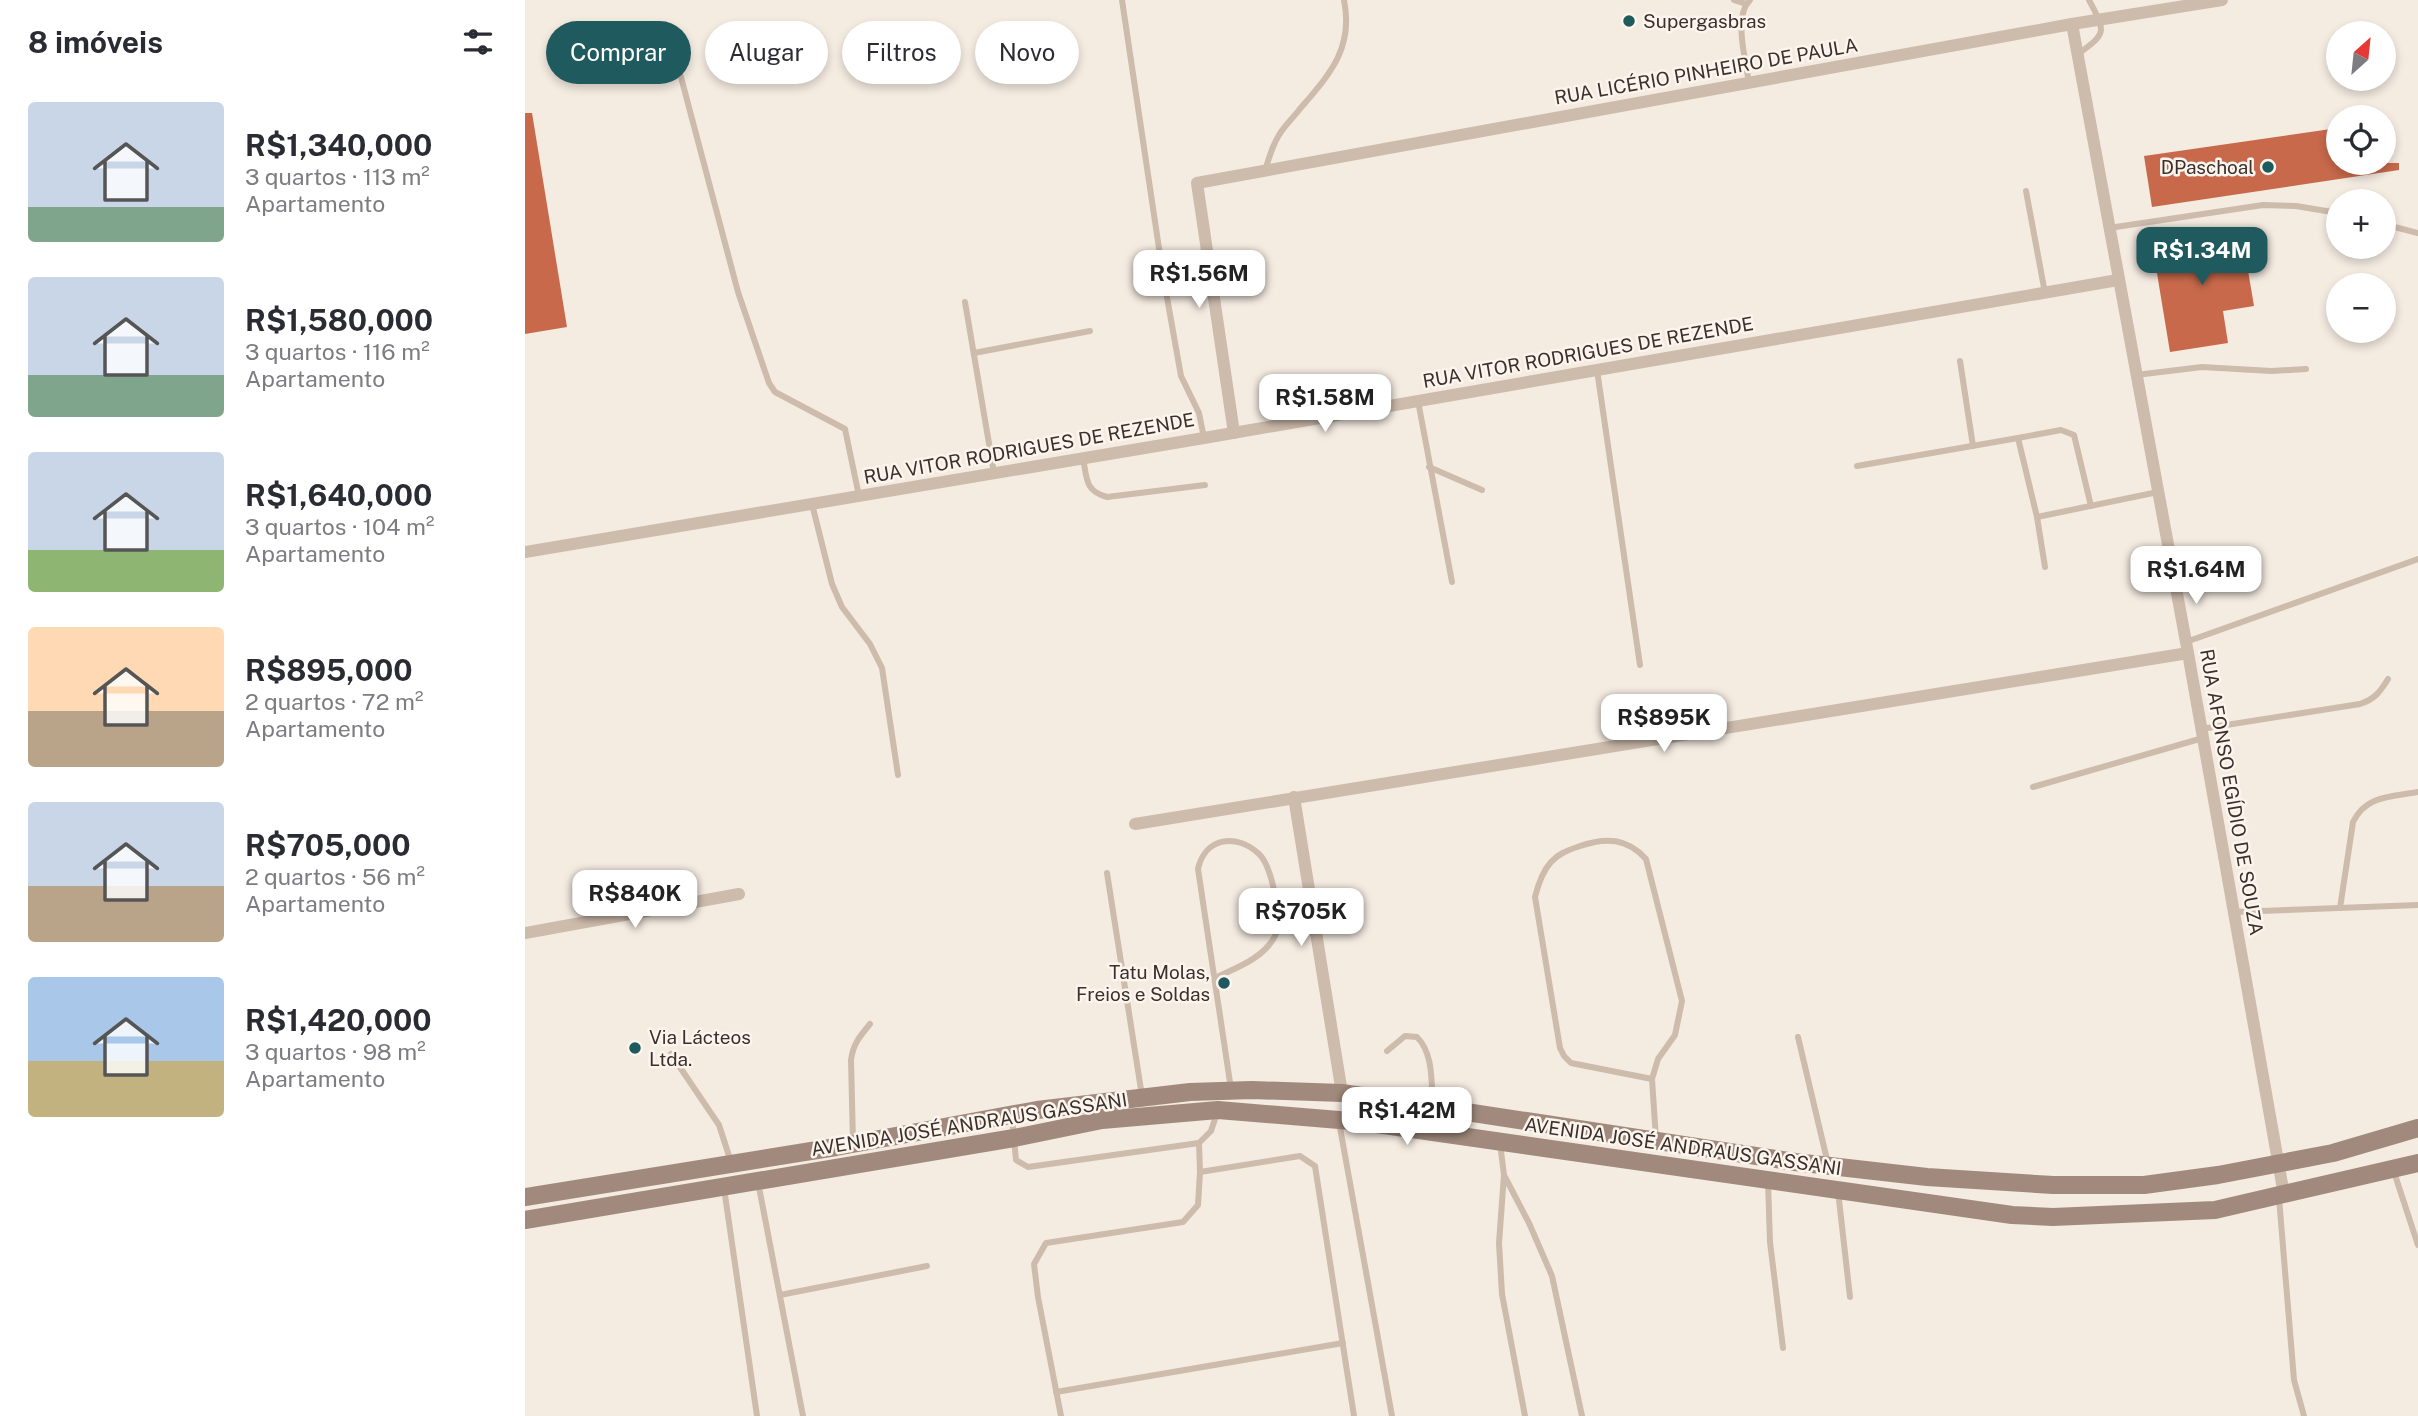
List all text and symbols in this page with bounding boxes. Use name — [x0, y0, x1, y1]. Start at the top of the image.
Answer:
place label: Supergasbras — [1643, 10, 1766, 32]
marker: Supergasbras — [1621, 13, 1637, 29]
chip: Comprar — [546, 21, 691, 84]
chip: Alugar — [705, 21, 828, 84]
chip: Filtros — [842, 21, 961, 84]
chip: Novo — [975, 21, 1079, 84]
north arrow — [2326, 21, 2396, 91]
map controls — [2326, 21, 2396, 343]
icon: filters — [459, 23, 497, 61]
text: 8 imóveis — [28, 24, 163, 60]
street label: RUA LICÉRIO PINHEIRO DE PAULA — [1553, 33, 1859, 109]
button: locate — [2326, 105, 2396, 175]
text: R$1,340,000 — [245, 127, 432, 163]
icon: home — [84, 130, 168, 214]
place label: DPaschoal — [2161, 156, 2254, 178]
marker: DPaschoal — [2260, 159, 2276, 175]
text: 3 quartos · 113 m² — [245, 163, 430, 190]
button: + — [2326, 189, 2396, 259]
text: Apartamento — [245, 190, 385, 217]
pin: R$1.34M — [2137, 228, 2267, 287]
text: R$1.34M — [2152, 236, 2252, 263]
pin: R$1.56M — [1134, 250, 1264, 310]
text: R$1.56M — [1149, 259, 1249, 286]
button: − — [2326, 273, 2396, 343]
text: R$1,580,000 — [245, 302, 433, 338]
icon: home — [84, 305, 168, 389]
street label: RUA VITOR RODRIGUES DE REZENDE — [1421, 312, 1755, 392]
text: 3 quartos · 116 m² — [245, 338, 430, 365]
text: Apartamento — [245, 365, 385, 392]
pin: R$1.58M — [1260, 374, 1390, 434]
text: R$1.58M — [1275, 383, 1375, 410]
street label: RUA VITOR RODRIGUES DE REZENDE — [862, 408, 1196, 488]
text: R$1,640,000 — [245, 477, 432, 513]
icon: home — [84, 480, 168, 564]
text: 3 quartos · 104 m² — [245, 513, 434, 540]
text: Apartamento — [245, 540, 385, 567]
pin: R$1.64M — [2131, 546, 2261, 606]
text: R$1.64M — [2146, 555, 2246, 582]
street label: RUA AFONSO EGÍDIO DE SOUZA — [2196, 647, 2268, 937]
text: R$895,000 — [245, 652, 412, 688]
icon: home — [84, 655, 168, 739]
text: 2 quartos · 72 m² — [245, 688, 423, 715]
pin: R$895K — [1607, 694, 1721, 754]
text: R$895K — [1617, 703, 1711, 730]
text: Apartamento — [245, 715, 385, 742]
text: R$705,000 — [245, 827, 411, 863]
icon: home — [84, 830, 168, 914]
text: 2 quartos · 56 m² — [245, 863, 425, 890]
pin: R$840K — [578, 870, 692, 930]
text: R$840K — [588, 879, 682, 906]
pin: R$705K — [1244, 888, 1358, 948]
text: Apartamento — [245, 890, 385, 917]
text: R$705K — [1255, 897, 1347, 924]
place label: Tatu Molas, Freios e Soldas — [1076, 961, 1210, 1005]
marker: Tatu Molas, Freios e Soldas — [1216, 975, 1232, 991]
text: R$1,420,000 — [245, 1002, 432, 1038]
icon: home — [84, 1005, 168, 1089]
place label: Via Lácteos Ltda. — [649, 1026, 751, 1070]
text: 3 quartos · 98 m² — [245, 1038, 426, 1065]
marker: Via Lácteos Ltda. — [627, 1040, 643, 1056]
text: Apartamento — [245, 1065, 385, 1092]
street label: AVENIDA JOSÉ ANDRAUS GASSANI — [809, 1088, 1129, 1160]
pin: R$1.42M — [1342, 1088, 1472, 1147]
text: R$1.42M — [1358, 1096, 1456, 1123]
street label: AVENIDA JOSÉ ANDRAUS GASSANI — [1523, 1113, 1843, 1179]

